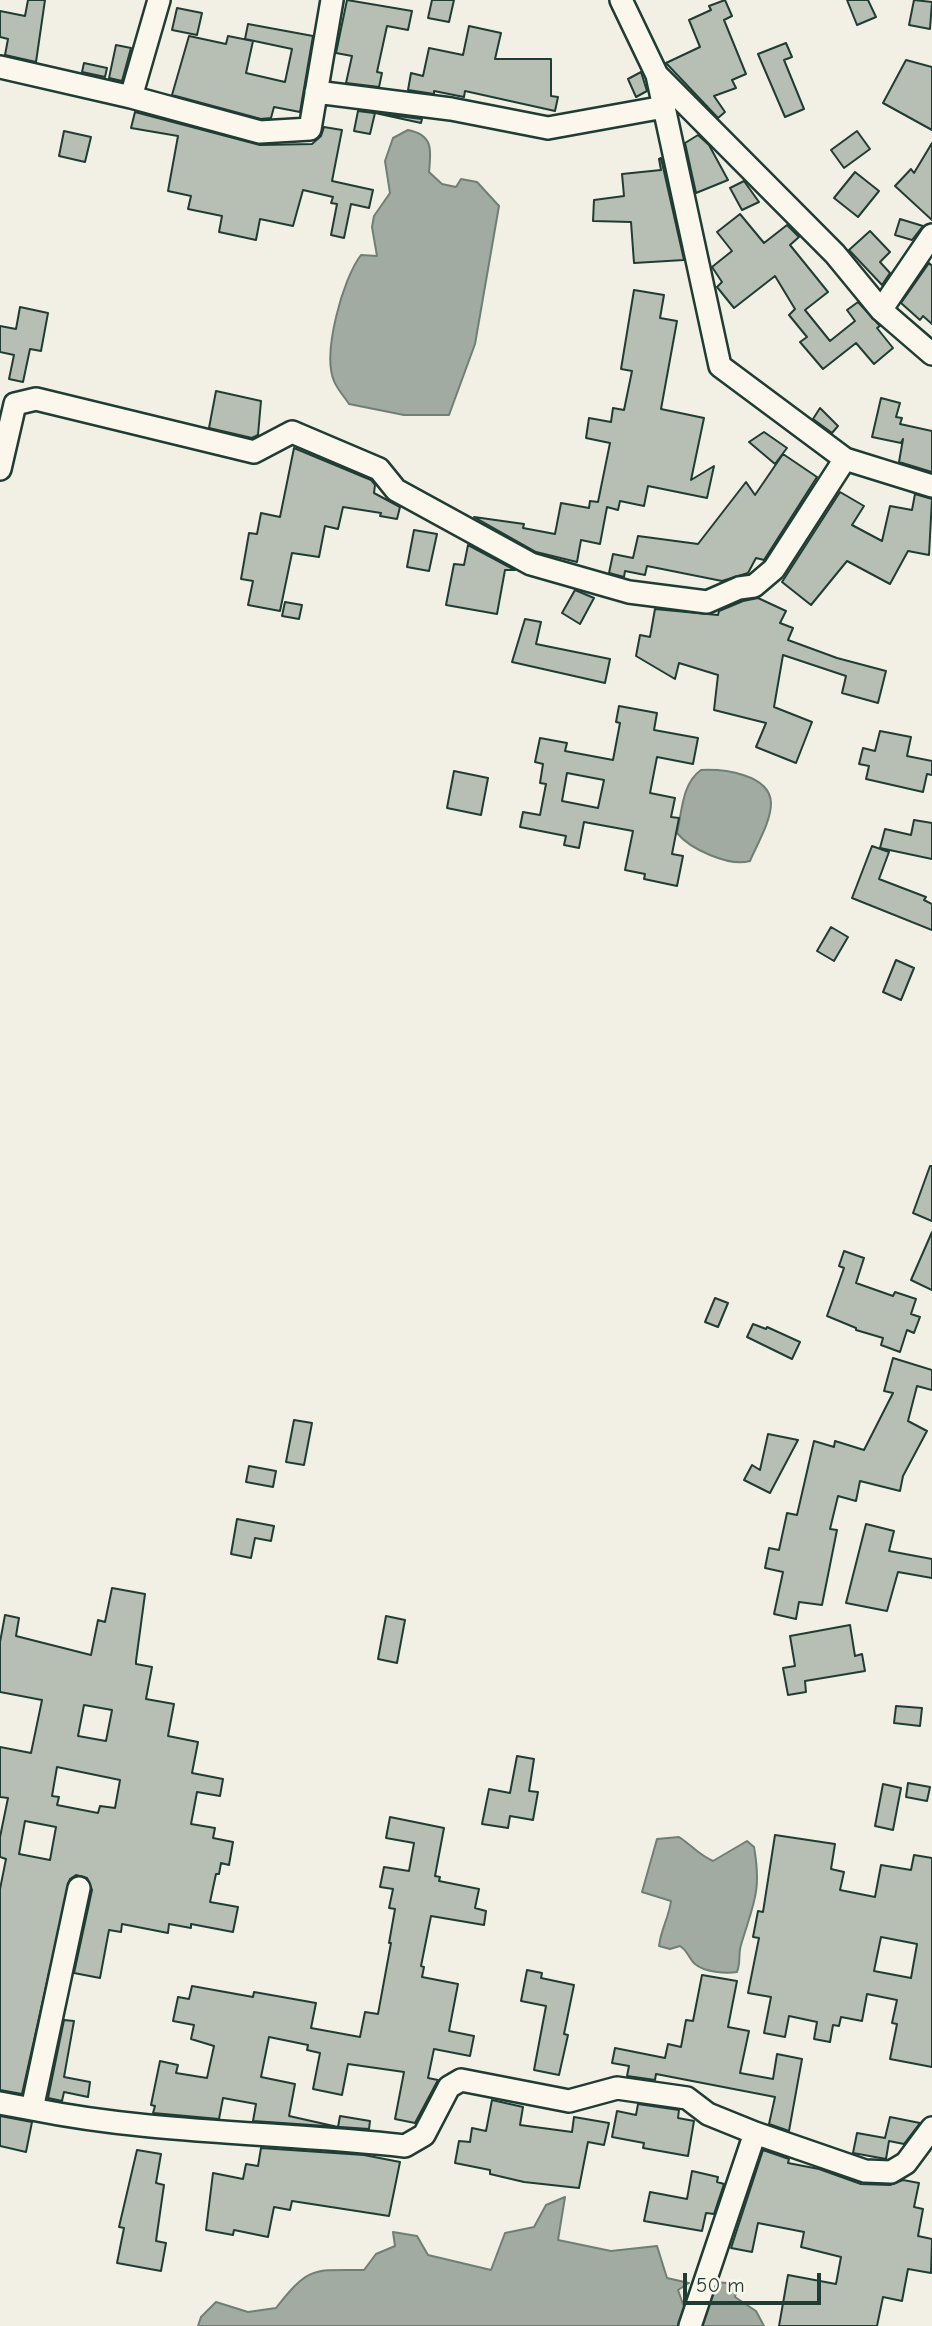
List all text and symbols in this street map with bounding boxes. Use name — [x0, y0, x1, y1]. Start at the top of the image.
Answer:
scale bar — [687, 2260, 825, 2304]
text: 50 m — [696, 2273, 745, 2297]

